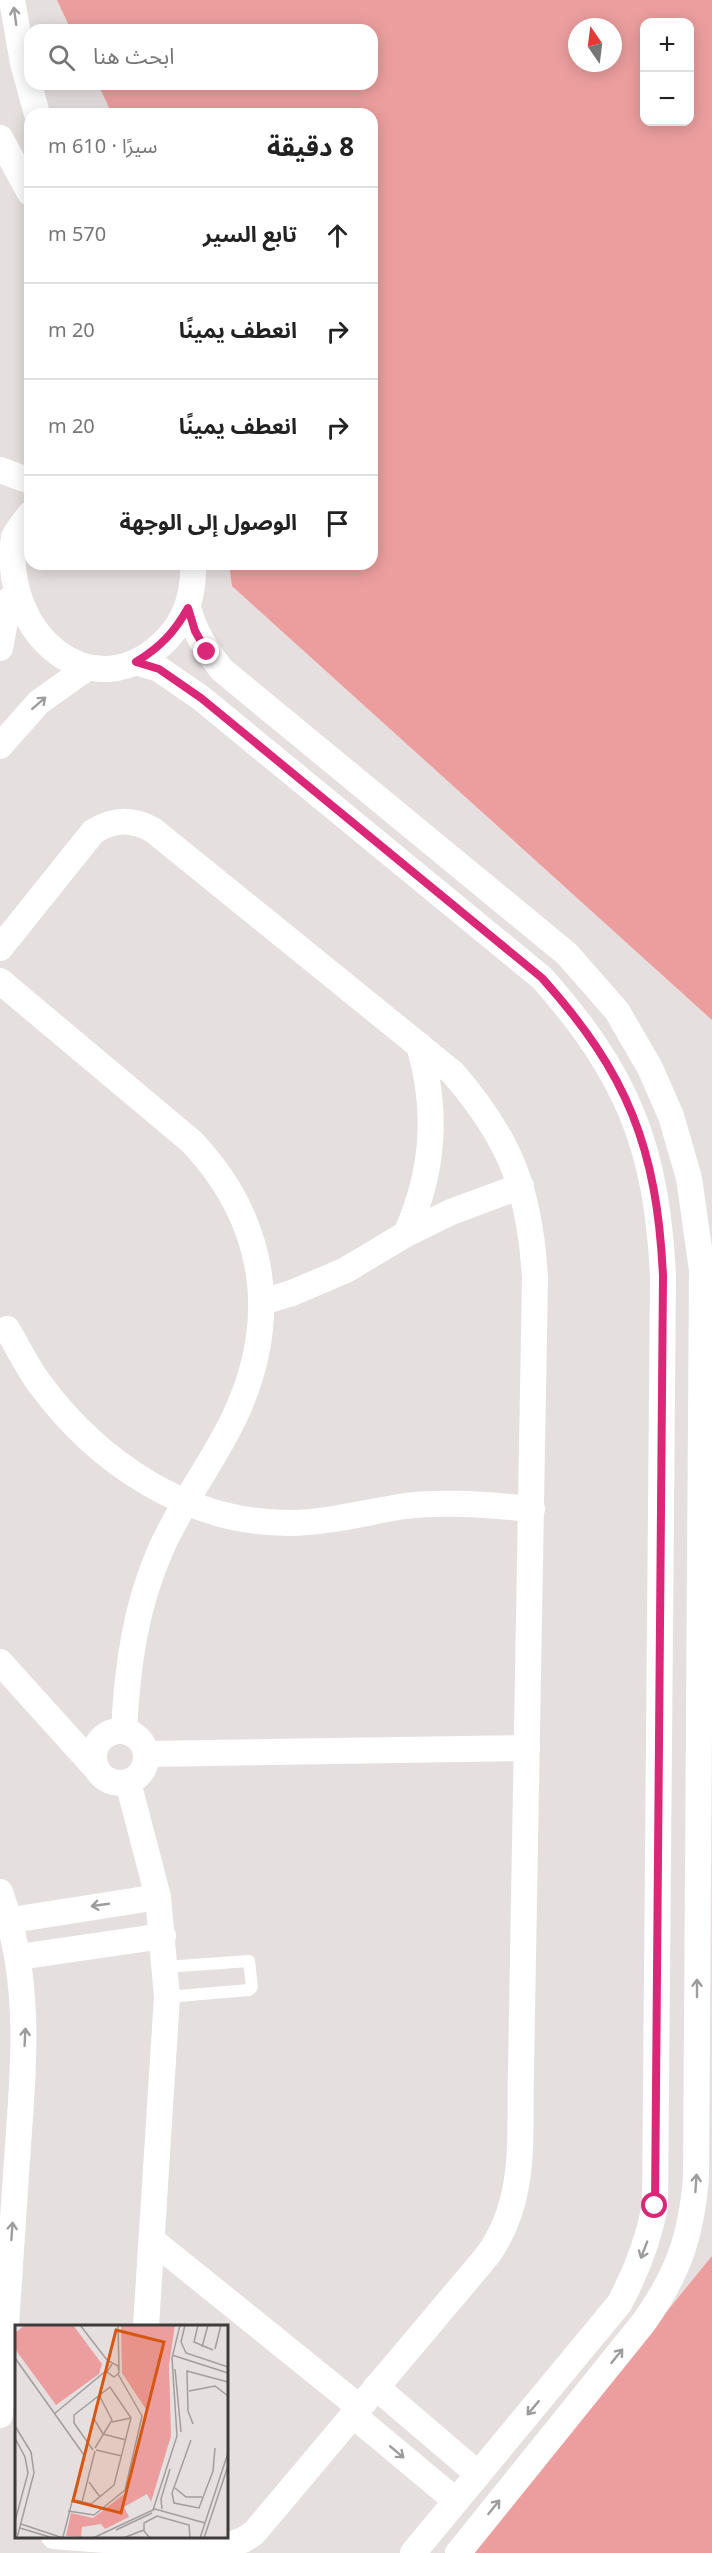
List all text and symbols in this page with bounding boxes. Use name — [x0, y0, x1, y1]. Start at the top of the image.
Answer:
one-way arrow — [9, 7, 20, 27]
north arrow — [568, 18, 622, 72]
map controls — [640, 18, 694, 126]
button: + — [640, 18, 694, 72]
search box — [24, 24, 378, 90]
text: ابحث هنا — [93, 34, 175, 80]
icon: search — [45, 41, 78, 74]
button: − — [640, 72, 694, 126]
text: 8 دقيقة — [267, 120, 354, 175]
text: سيرًا · 610 m — [48, 126, 157, 168]
text: تابع السير — [203, 212, 297, 258]
text: 570 m — [48, 214, 106, 256]
icon: ahead — [321, 219, 354, 252]
text: انعطف يمينًا — [179, 308, 297, 354]
text: 20 m — [48, 310, 95, 352]
icon: right — [321, 315, 354, 348]
text: انعطف يمينًا — [179, 404, 297, 450]
text: 20 m — [48, 406, 95, 448]
icon: right — [321, 411, 354, 444]
text: الوصول إلى الوجهة — [119, 500, 297, 546]
icon: arrive — [321, 507, 354, 540]
route end — [193, 638, 219, 664]
one-way arrow — [31, 696, 46, 710]
one-way arrow — [90, 1900, 110, 1911]
one-way arrow — [691, 1978, 703, 1998]
one-way arrow — [19, 2027, 30, 2047]
one-way arrow — [690, 2173, 701, 2193]
route start — [641, 2192, 667, 2218]
one-way arrow — [7, 2222, 18, 2242]
one-way arrow — [638, 2240, 649, 2259]
inset map — [15, 2325, 228, 2538]
one-way arrow — [610, 2348, 623, 2364]
one-way arrow — [526, 2400, 539, 2416]
one-way arrow — [389, 2446, 405, 2459]
one-way arrow — [488, 2500, 501, 2516]

